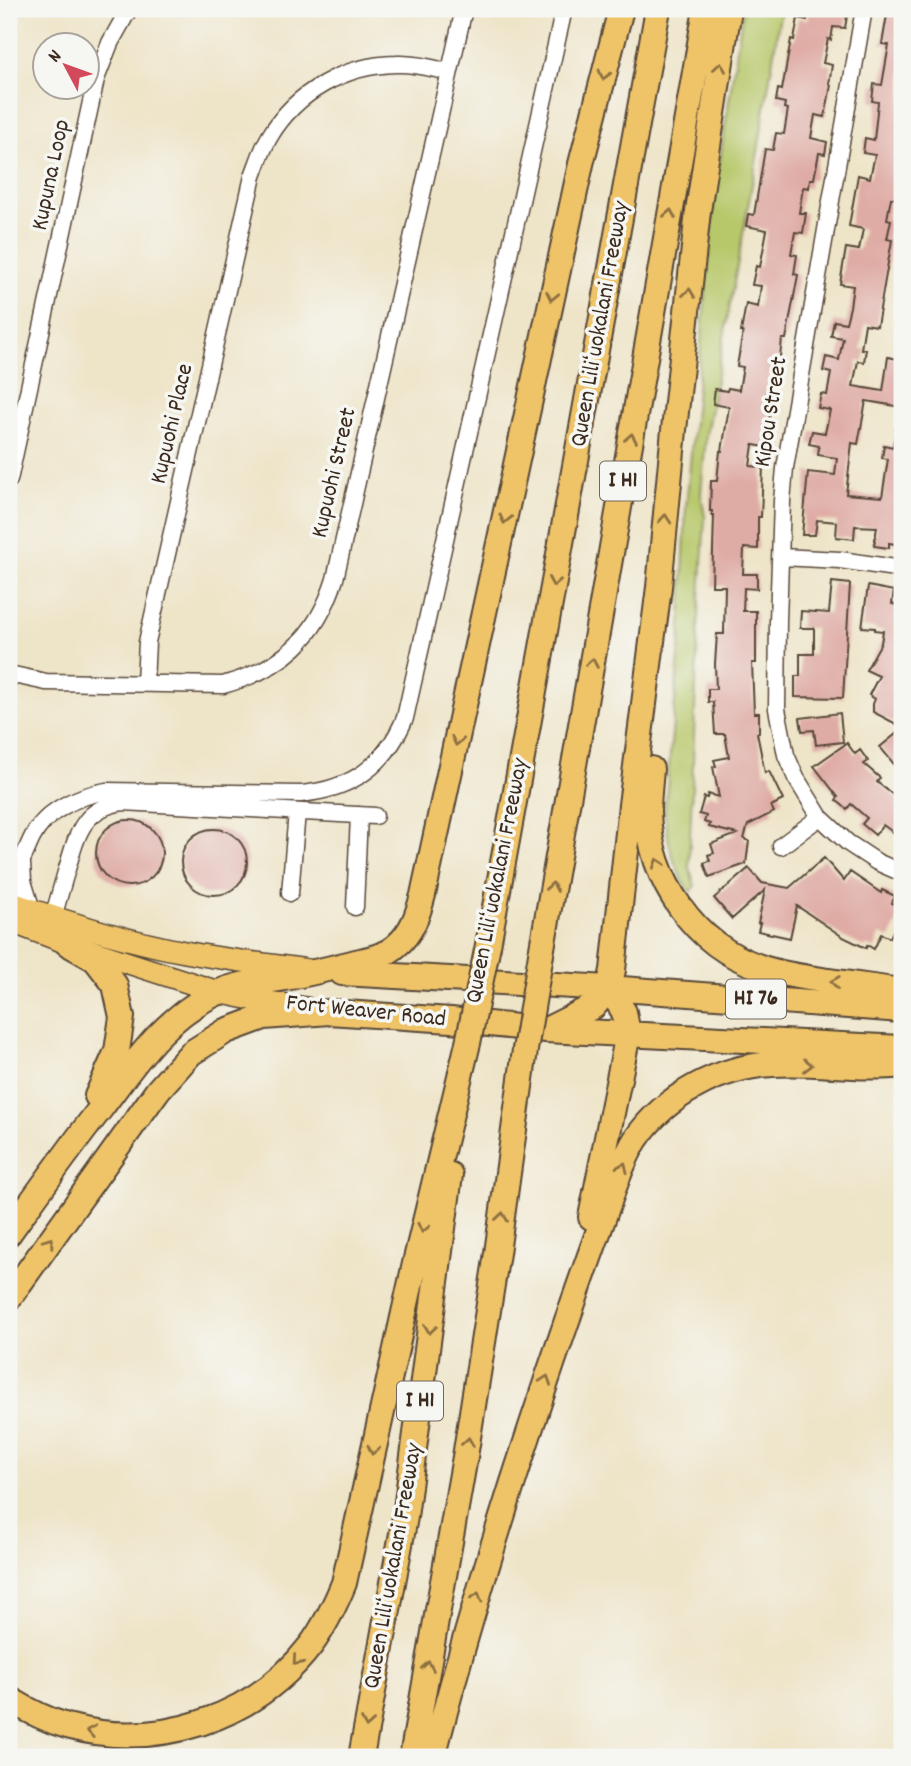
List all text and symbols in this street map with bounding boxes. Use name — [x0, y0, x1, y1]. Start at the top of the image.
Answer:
north arrow — [32, 32, 102, 102]
text: N — [43, 45, 69, 70]
one-way arrow — [712, 62, 727, 73]
one-way arrow — [598, 69, 612, 81]
street label: Kupuna Loop — [24, 116, 80, 234]
street label: Queen Liliʻuokalani Freeway — [563, 197, 640, 450]
one-way arrow — [662, 208, 677, 220]
one-way arrow — [681, 287, 696, 299]
one-way arrow — [546, 290, 561, 302]
street label: Kipou Street — [746, 354, 798, 470]
street label: Kupuohi Place — [143, 361, 203, 487]
street label: Kupuohi Street — [304, 404, 367, 541]
one-way arrow — [623, 433, 638, 444]
road number: I H1 — [600, 461, 646, 500]
one-way arrow — [498, 513, 513, 525]
one-way arrow — [657, 513, 672, 524]
one-way arrow — [547, 576, 562, 588]
one-way arrow — [584, 657, 599, 669]
one-way arrow — [450, 735, 465, 747]
street label: Queen Liliʻuokalani Freeway — [458, 754, 539, 1006]
one-way arrow — [652, 858, 666, 870]
one-way arrow — [544, 881, 559, 893]
one-way arrow — [829, 974, 841, 989]
road number: HI 76 — [726, 980, 786, 1018]
street label: Fort Weaver Road — [285, 987, 447, 1037]
one-way arrow — [803, 1057, 814, 1072]
one-way arrow — [615, 1162, 629, 1174]
one-way arrow — [494, 1211, 509, 1223]
one-way arrow — [417, 1222, 431, 1234]
one-way arrow — [40, 1237, 53, 1250]
one-way arrow — [422, 1323, 437, 1335]
one-way arrow — [538, 1375, 552, 1387]
road number: I H1 — [397, 1382, 443, 1420]
one-way arrow — [460, 1436, 475, 1448]
street label: Queen Liliʻuokalani Freeway — [356, 1439, 433, 1692]
one-way arrow — [367, 1444, 382, 1456]
one-way arrow — [469, 1591, 484, 1603]
one-way arrow — [293, 1653, 305, 1666]
one-way arrow — [420, 1660, 435, 1672]
one-way arrow — [360, 1717, 375, 1729]
one-way arrow — [85, 1724, 97, 1739]

